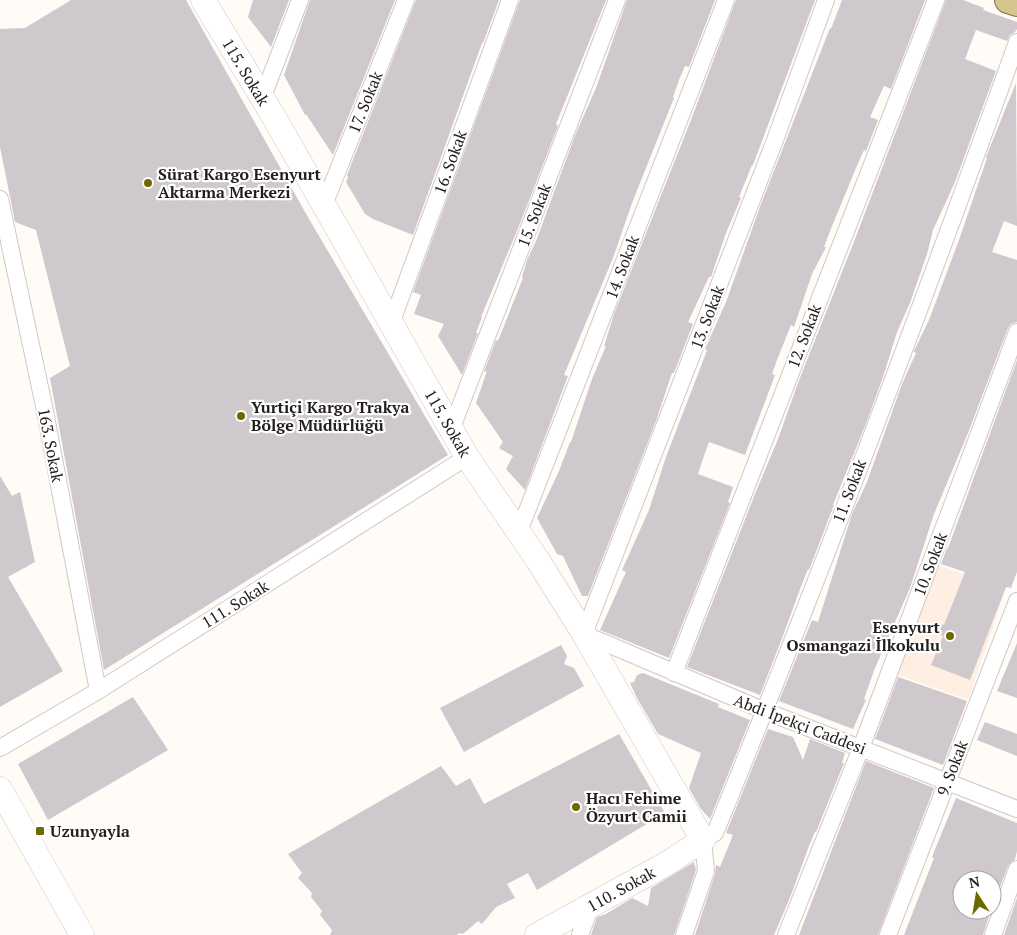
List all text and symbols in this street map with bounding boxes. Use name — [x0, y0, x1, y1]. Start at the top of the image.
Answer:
street label: 115. Sokak — [217, 34, 275, 111]
street label: 17. Sokak — [343, 67, 388, 136]
street label: 16. Sokak — [428, 126, 472, 197]
place label: Sürat Kargo Esenyurt Aktarma Merkezi — [158, 163, 321, 203]
marker: Sürat Kargo Esenyurt Aktarma Merkezi — [142, 177, 154, 189]
street label: 15. Sokak — [512, 179, 557, 250]
street label: 14. Sokak — [600, 231, 645, 302]
street label: 13. Sokak — [685, 281, 730, 352]
street label: 12. Sokak — [782, 300, 827, 371]
street label: 115. Sokak — [420, 385, 477, 462]
place label: Yurtiçi Kargo Trakya Bölge Müdürlüğü — [251, 396, 409, 436]
street label: 163. Sokak — [33, 406, 69, 485]
marker: Yurtiçi Kargo Trakya Bölge Müdürlüğü — [235, 410, 247, 422]
street label: 11. Sokak — [827, 455, 872, 526]
street label: 10. Sokak — [908, 528, 953, 599]
street label: 111. Sokak — [197, 574, 273, 633]
place label: Esenyurt Osmangazi İlkokulu — [786, 616, 941, 656]
marker: Esenyurt Osmangazi İlkokulu — [944, 630, 956, 642]
street label: Abdi İpekçi Caddesi — [731, 689, 870, 759]
street label: 9. Sokak — [931, 736, 973, 799]
place label: Hacı Fehime Özyurt Camii — [586, 787, 687, 827]
marker: Hacı Fehime Özyurt Camii — [570, 801, 582, 813]
place label: Uzunyayla — [50, 820, 130, 842]
marker: Uzunyayla — [34, 825, 46, 837]
street label: 110. Sokak — [583, 861, 660, 917]
north arrow — [952, 870, 1002, 920]
text: N — [967, 871, 982, 892]

